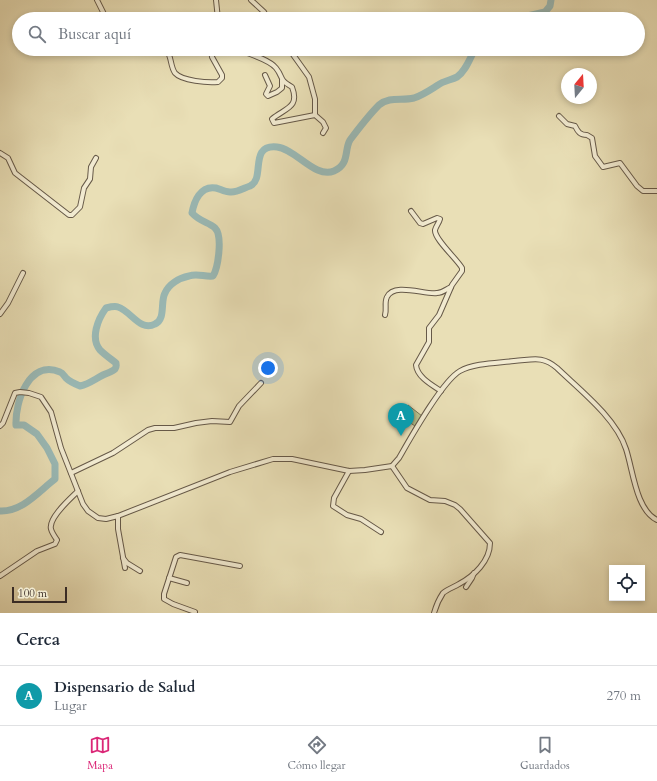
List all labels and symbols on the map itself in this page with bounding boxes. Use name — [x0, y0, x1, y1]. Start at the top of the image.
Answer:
north arrow — [561, 68, 597, 104]
your location — [258, 358, 278, 378]
pin: A — [388, 403, 414, 436]
scale bar — [12, 585, 67, 604]

